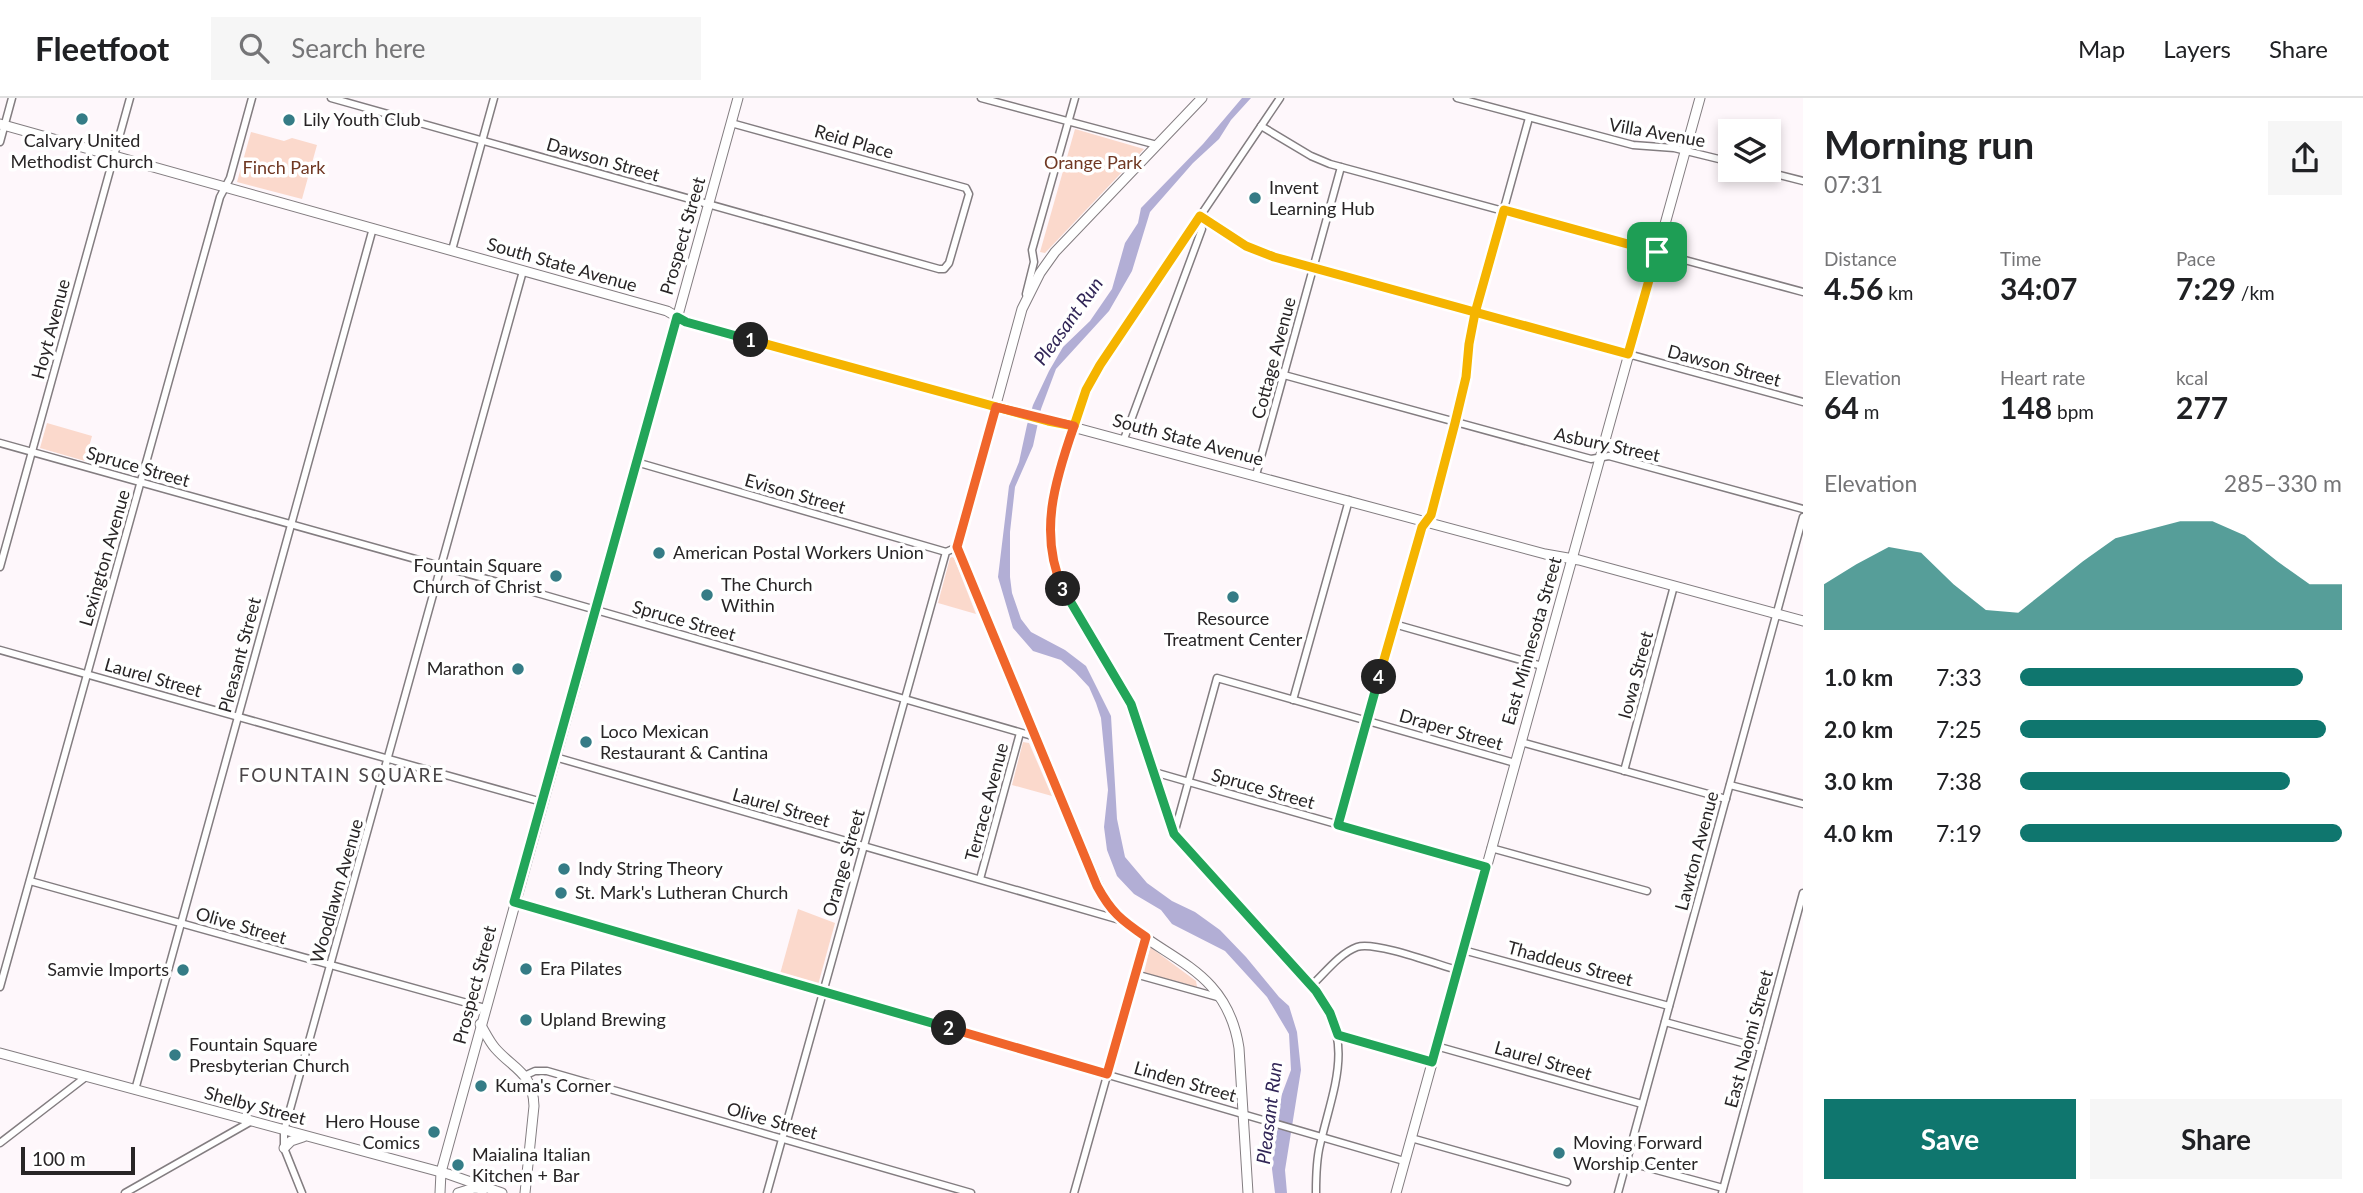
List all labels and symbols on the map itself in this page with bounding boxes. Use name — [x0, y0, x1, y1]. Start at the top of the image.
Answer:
place label: Lily Youth Club — [303, 108, 421, 130]
marker: Calvary United Methodist Church — [74, 111, 90, 127]
marker: Lily Youth Club — [281, 112, 297, 128]
street label: Villa Avenue — [1607, 113, 1707, 151]
street label: Reid Place — [812, 119, 896, 163]
place label: Calvary United Methodist Church — [11, 129, 153, 172]
street label: Dawson Street — [544, 132, 663, 186]
park label: Orange Park — [1044, 151, 1143, 173]
park label: Finch Park — [243, 156, 326, 178]
street label: Prospect Street — [655, 174, 710, 297]
place label: Invent Learning Hub — [1269, 176, 1375, 219]
marker: Invent Learning Hub — [1247, 190, 1263, 206]
pin — [1627, 222, 1687, 282]
street label: South State Avenue — [485, 232, 640, 296]
water label: Pleasant Run — [1028, 272, 1107, 369]
street label: Hoyt Avenue — [26, 276, 74, 381]
street label: Cottage Avenue — [1246, 294, 1300, 421]
pin: 1 — [734, 322, 768, 358]
street label: Dawson Street — [1665, 339, 1784, 391]
street label: South State Avenue — [1110, 408, 1266, 470]
street label: Asbury Street — [1552, 422, 1663, 466]
street label: Spruce Street — [84, 441, 193, 491]
street label: Evison Street — [742, 468, 849, 518]
street label: Lexington Avenue — [74, 487, 134, 628]
place label: American Postal Workers Union — [673, 541, 924, 563]
marker: American Postal Workers Union — [651, 545, 667, 561]
place label: Fountain Square Church of Christ — [413, 554, 543, 597]
street label: East Minnesota Street — [1497, 554, 1566, 727]
marker: Fountain Square Church of Christ — [548, 568, 564, 584]
pin: 3 — [1046, 572, 1080, 606]
place label: The Church Within — [721, 573, 813, 616]
marker: The Church Within — [699, 587, 715, 603]
marker: Resource Treatment Center — [1225, 589, 1241, 605]
street label: Pleasant Street — [213, 594, 265, 715]
street label: Spruce Street — [630, 595, 739, 645]
place label: Resource Treatment Center — [1164, 607, 1303, 650]
street label: Iowa Street — [1613, 628, 1657, 721]
street label: Laurel Street — [102, 653, 205, 702]
place label: Marathon — [427, 657, 504, 679]
pin: 4 — [1362, 660, 1396, 694]
marker: Marathon — [510, 661, 526, 677]
street label: Draper Street — [1397, 704, 1506, 754]
place label: Loco Mexican Restaurant & Cantina — [600, 720, 768, 763]
marker: Loco Mexican Restaurant & Cantina — [578, 734, 594, 750]
street label: Terrace Avenue — [960, 740, 1012, 863]
district label: FOUNTAIN SQUARE — [239, 763, 445, 786]
street label: Spruce Street — [1209, 763, 1318, 813]
street label: Laurel Street — [730, 783, 833, 832]
street label: Lawton Avenue — [1670, 789, 1723, 913]
street label: Orange Street — [817, 806, 869, 919]
street label: Woodlawn Avenue — [305, 816, 367, 965]
place label: Indy String Theory — [578, 857, 723, 879]
marker: Indy String Theory — [556, 861, 572, 877]
place label: St. Mark's Lutheran Church — [575, 881, 788, 903]
marker: St. Mark's Lutheran Church — [553, 885, 569, 901]
street label: Olive Street — [193, 902, 290, 949]
street label: Prospect Street — [448, 923, 501, 1046]
street label: Thaddeus Street — [1505, 936, 1636, 990]
place label: Era Pilates — [540, 957, 622, 979]
place label: Samvie Imports — [47, 958, 169, 980]
marker: Era Pilates — [518, 961, 534, 977]
marker: Samvie Imports — [175, 962, 191, 978]
street label: East Naomi Street — [1719, 967, 1777, 1110]
place label: Upland Brewing — [540, 1008, 666, 1030]
pin: 2 — [932, 1010, 967, 1046]
marker: Upland Brewing — [518, 1012, 534, 1028]
place label: Fountain Square Presbyterian Church — [189, 1033, 350, 1076]
street label: Laurel Street — [1492, 1036, 1595, 1085]
marker: Fountain Square Presbyterian Church — [167, 1047, 183, 1063]
street label: Linden Street — [1132, 1056, 1239, 1106]
water label: Pleasant Run — [1251, 1060, 1286, 1165]
place label: Kuma's Corner — [495, 1074, 611, 1096]
marker: Kuma's Corner — [473, 1078, 489, 1094]
street label: Shelby Street — [202, 1081, 309, 1129]
street label: Olive Street — [724, 1097, 821, 1144]
place label: Hero House Comics — [325, 1110, 420, 1153]
marker: Hero House Comics — [426, 1124, 442, 1140]
place label: Moving Forward Worship Center — [1573, 1131, 1702, 1174]
place label: Maialina Italian Kitchen + Bar — [472, 1143, 591, 1186]
scale bar — [21, 1144, 135, 1176]
marker: Moving Forward Worship Center — [1551, 1145, 1567, 1161]
marker: Maialina Italian Kitchen + Bar — [450, 1157, 466, 1173]

